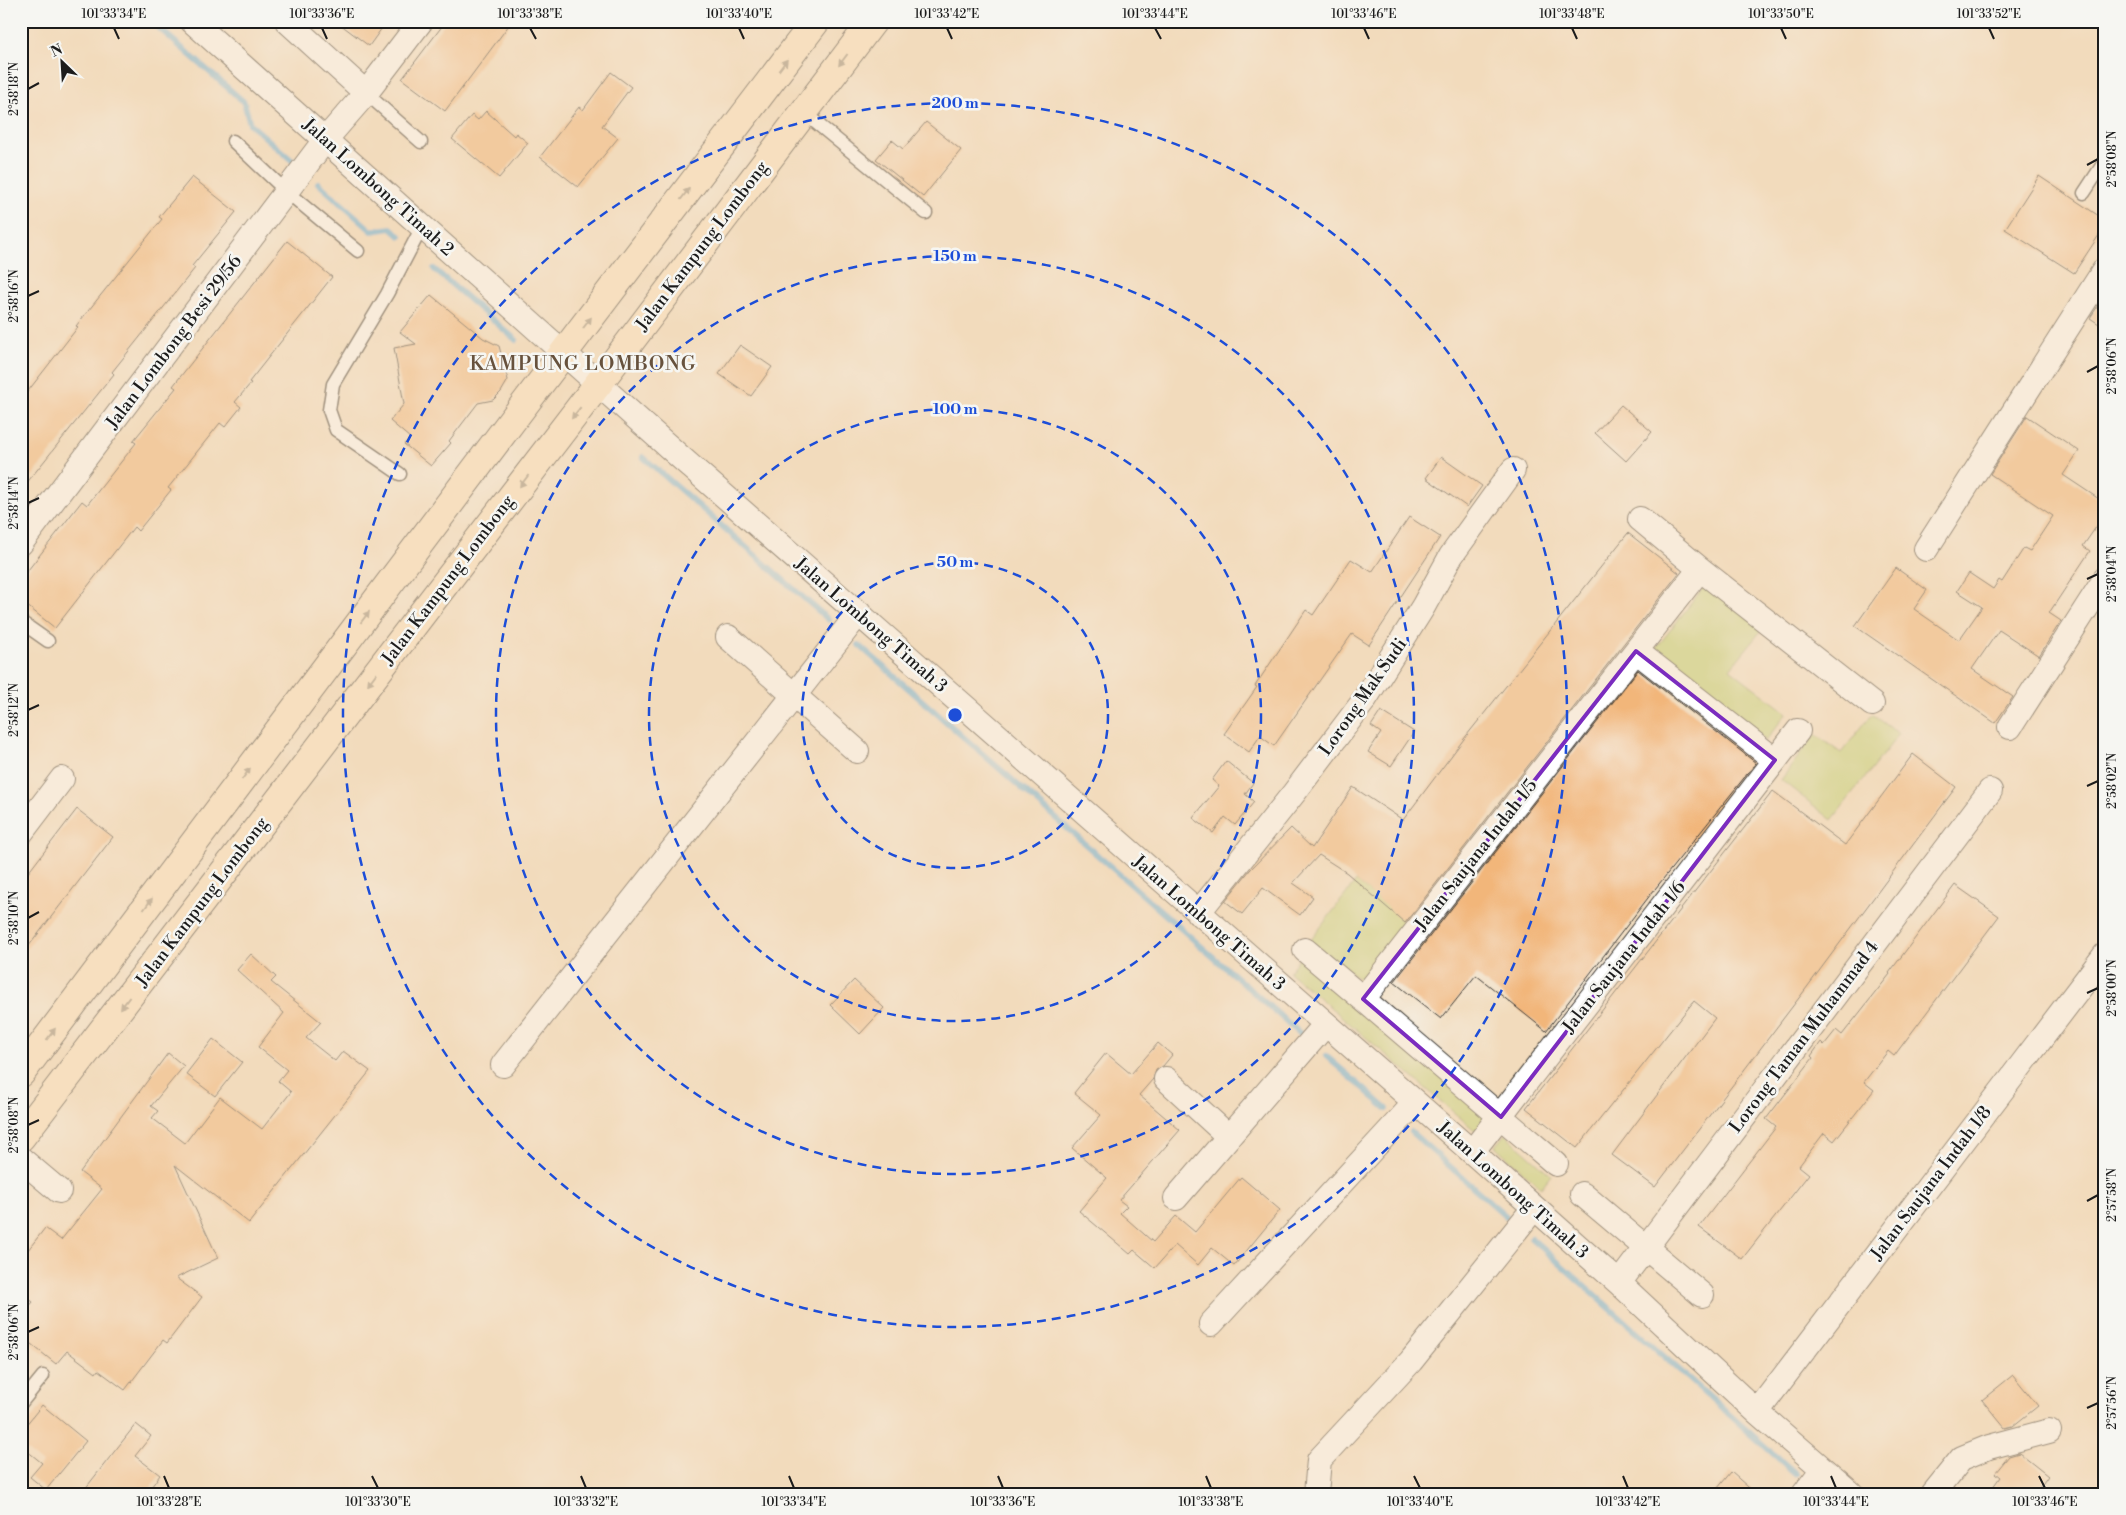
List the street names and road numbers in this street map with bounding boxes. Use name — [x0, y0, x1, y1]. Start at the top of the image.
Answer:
street label: Jalan Lombong Timah 2 — [297, 112, 458, 261]
street label: Jalan Kampung Lombong — [630, 156, 774, 336]
street label: Jalan Lombong Besi 29/56 — [100, 250, 247, 434]
street label: Jalan Kampung Lombong — [376, 490, 520, 670]
street label: Jalan Lombong Timah 3 — [789, 552, 952, 698]
street label: Lorong Mak Sudi — [1314, 634, 1412, 760]
street label: Jalan Saujana Indah 1/5 — [1409, 774, 1542, 936]
street label: Jalan Kampung Lombong — [130, 812, 274, 992]
street label: Jalan Lombong Timah 3 — [1127, 850, 1290, 996]
street label: Jalan Saujana Indah 1/6 — [1557, 876, 1691, 1039]
street label: Lorong Taman Muhammad 4 — [1724, 936, 1884, 1138]
street label: Jalan Saujana Indah 1/8 — [1865, 1101, 1997, 1266]
street label: Jalan Lombong Timah 3 — [1432, 1115, 1593, 1264]

